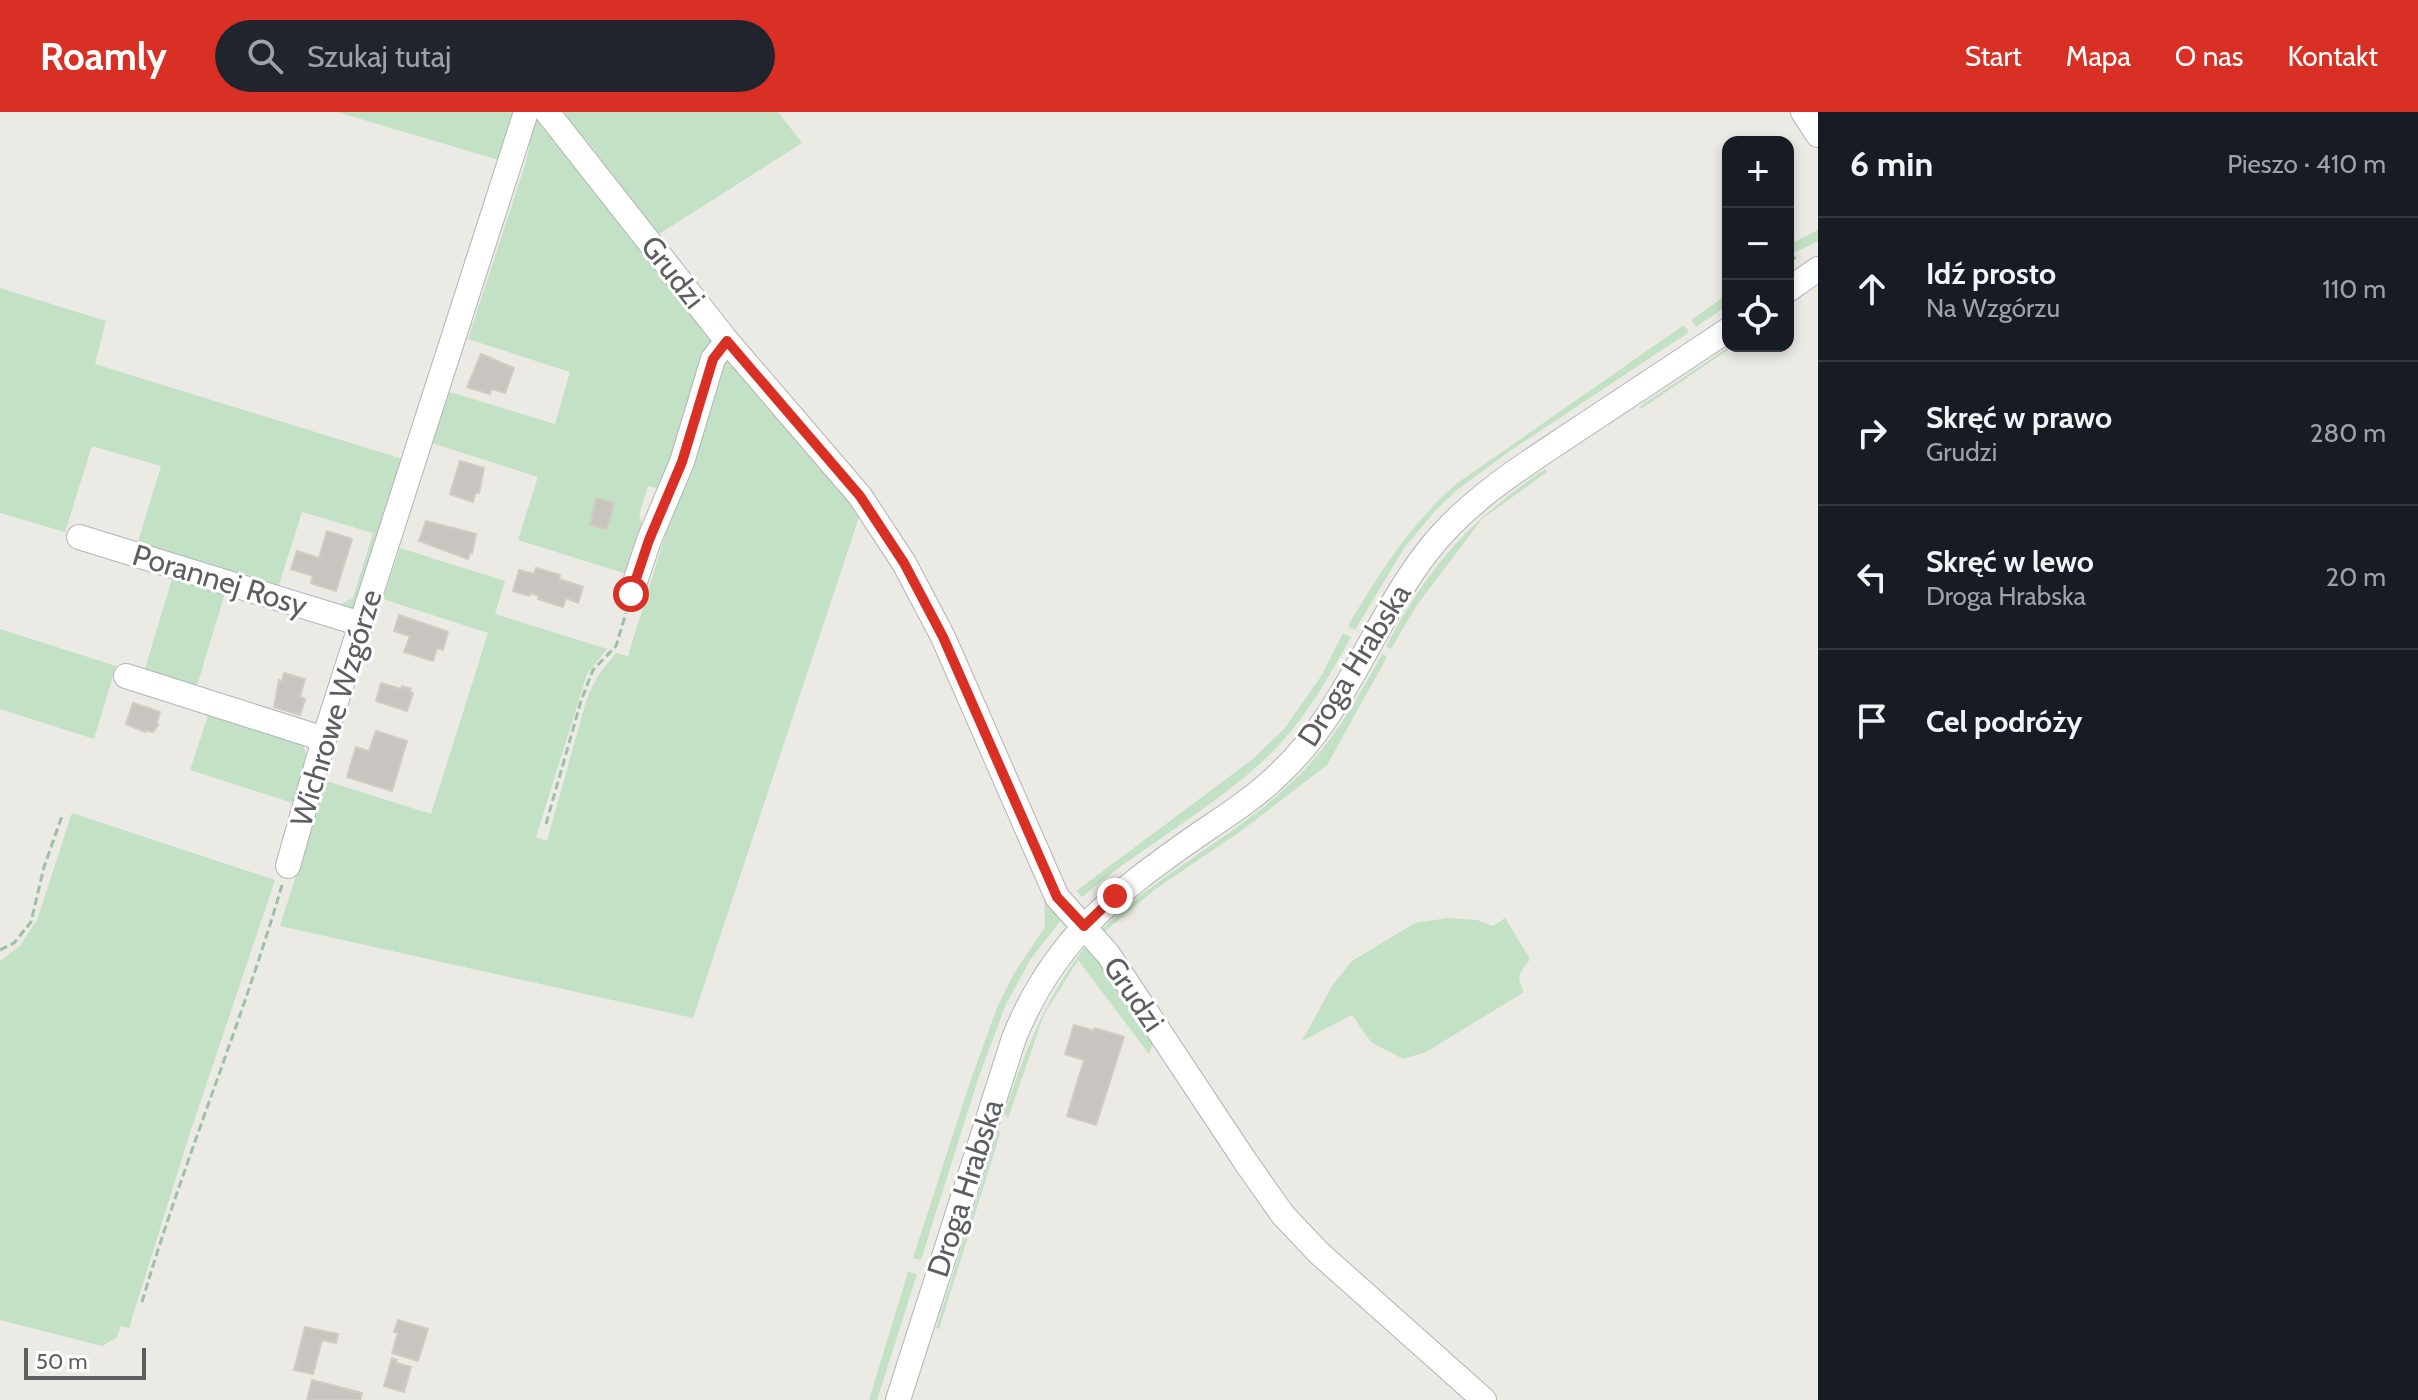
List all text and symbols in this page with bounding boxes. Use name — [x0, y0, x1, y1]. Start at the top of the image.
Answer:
search box — [215, 20, 775, 92]
text: Roamly — [40, 33, 167, 80]
icon: search — [243, 34, 287, 78]
text: Szukaj tutaj — [307, 38, 451, 75]
text: Start — [1965, 39, 2022, 73]
text: Mapa — [2066, 39, 2131, 73]
text: O nas — [2175, 39, 2243, 73]
text: Kontakt — [2287, 39, 2378, 73]
map controls — [1722, 136, 1794, 352]
button: + — [1722, 136, 1794, 208]
text: 6 min — [1850, 143, 1933, 185]
text: Pieszo · 410 m — [2227, 148, 2386, 180]
button: − — [1722, 208, 1794, 280]
street label: Grudzi — [633, 228, 713, 316]
text: Idź prosto — [1926, 255, 2056, 292]
icon: ahead — [1850, 267, 1894, 311]
text: 110 m — [2322, 273, 2386, 305]
button: locate — [1722, 280, 1794, 352]
text: Na Wzgórzu — [1926, 292, 2060, 324]
text: Skręć w prawo — [1926, 399, 2112, 436]
icon: right — [1850, 411, 1894, 455]
text: 280 m — [2310, 417, 2386, 449]
text: Grudzi — [1926, 436, 1997, 468]
street label: Porannej Rosy — [128, 536, 312, 624]
text: Skręć w lewo — [1926, 543, 2094, 580]
icon: left — [1850, 555, 1894, 599]
text: 20 m — [2326, 561, 2386, 593]
route start — [613, 576, 649, 612]
street label: Droga Hrabska — [1289, 576, 1419, 753]
text: Droga Hrabska — [1926, 580, 2086, 612]
street label: Wichrowe Wzgórze — [282, 585, 390, 831]
icon: arrive — [1850, 699, 1894, 743]
text: Cel podróży — [1926, 703, 2082, 740]
route end — [1097, 878, 1133, 914]
street label: Grudzi — [1096, 950, 1172, 1038]
street label: Droga Hrabska — [919, 1094, 1011, 1282]
scale bar — [24, 1344, 146, 1380]
text: 50 m — [36, 1348, 88, 1375]

